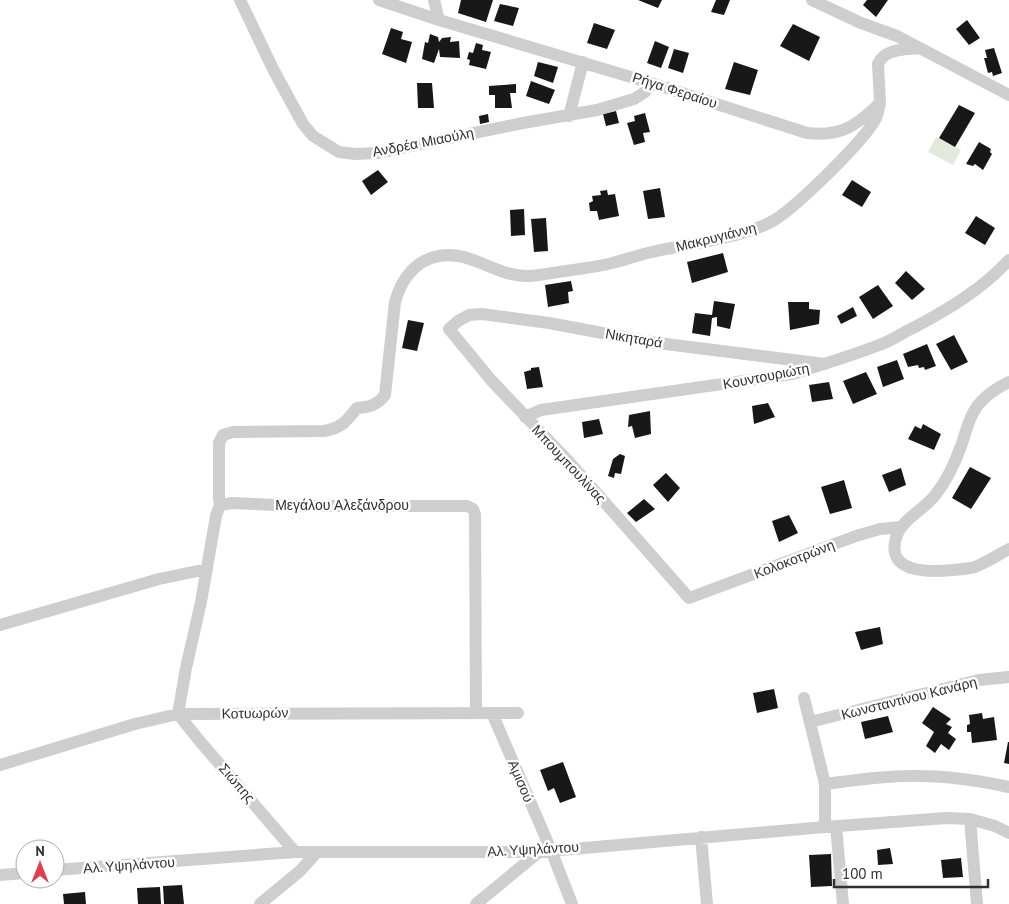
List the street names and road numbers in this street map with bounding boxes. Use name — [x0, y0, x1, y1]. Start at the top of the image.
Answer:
street label: Ρήγα Φεραίου — [630, 68, 720, 112]
street label: Ανδρέα Μιαούλη — [371, 123, 475, 161]
street label: Μακρυγιάννη — [674, 218, 758, 256]
street label: Νικηταρά — [604, 324, 664, 352]
street label: Κουντουριώτη — [721, 359, 811, 393]
street label: Μπουμπουλίνας — [528, 421, 610, 507]
street label: Μεγάλου Αλεξάνδρου — [275, 496, 409, 514]
street label: Κολοκοτρώνη — [751, 535, 837, 583]
street label: Κωνσταντίνου Κανάρη — [839, 672, 979, 724]
street label: Κοτυωρών — [221, 703, 289, 723]
street label: Αμισού — [504, 757, 538, 805]
street label: Σιώπης — [215, 760, 259, 807]
street label: Αλ. Υψηλάντου — [487, 838, 579, 860]
street label: Αλ. Υψηλάντου — [83, 853, 175, 877]

